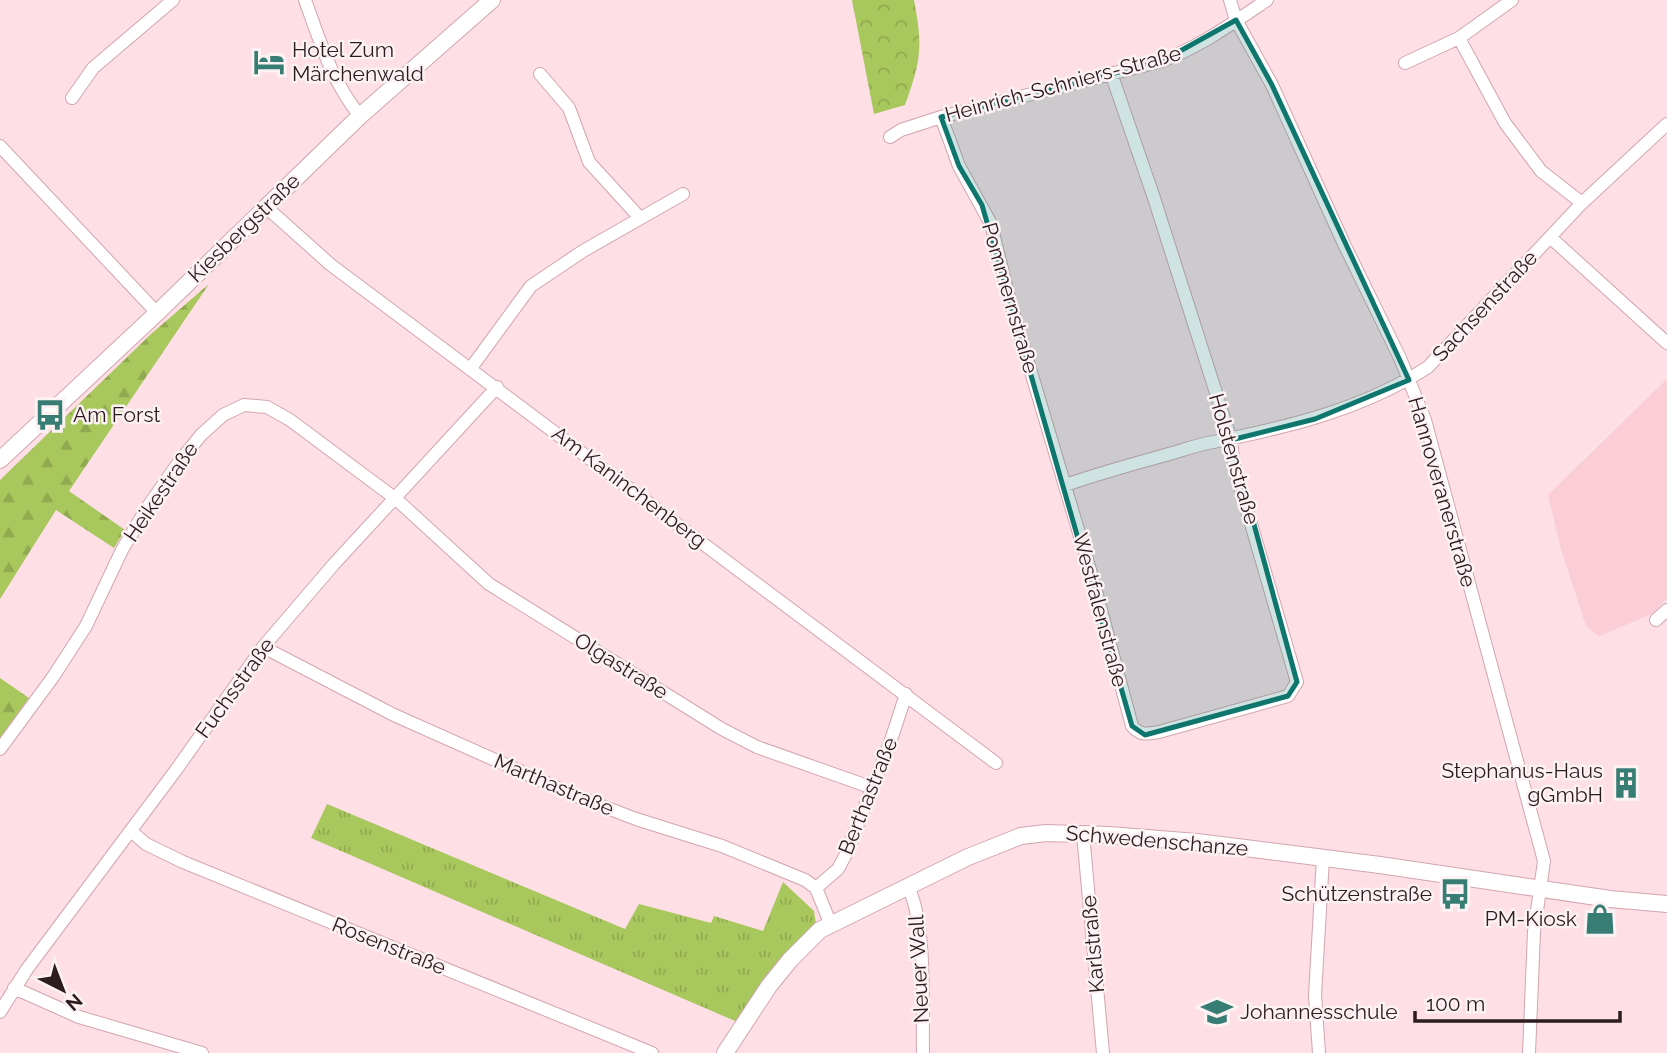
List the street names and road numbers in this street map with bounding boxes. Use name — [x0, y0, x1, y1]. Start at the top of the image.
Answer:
street label: Heinrich-Schniers-Straße — [942, 40, 1184, 127]
street label: Kiesbergstraße — [183, 168, 305, 287]
street label: Pommernstraße — [977, 220, 1044, 376]
street label: Sachsenstraße — [1427, 245, 1542, 366]
street label: Holstenstraße — [1204, 391, 1265, 527]
street label: Hannoveranerstraße — [1403, 394, 1482, 590]
street label: Am Kaninchenberg — [547, 420, 711, 553]
street label: Heikestraße — [118, 437, 203, 546]
street label: Westfalenstraße — [1068, 530, 1133, 690]
street label: Olgastraße — [570, 627, 673, 704]
street label: Fuchsstraße — [190, 633, 279, 743]
street label: Berthastraße — [833, 734, 902, 858]
street label: Marthastraße — [491, 748, 618, 821]
street label: Schwedenschanze — [1065, 820, 1249, 861]
street label: Karlstraße — [1076, 894, 1109, 994]
street label: Rosenstraße — [329, 911, 450, 980]
street label: Neuer Wall — [903, 914, 934, 1024]

